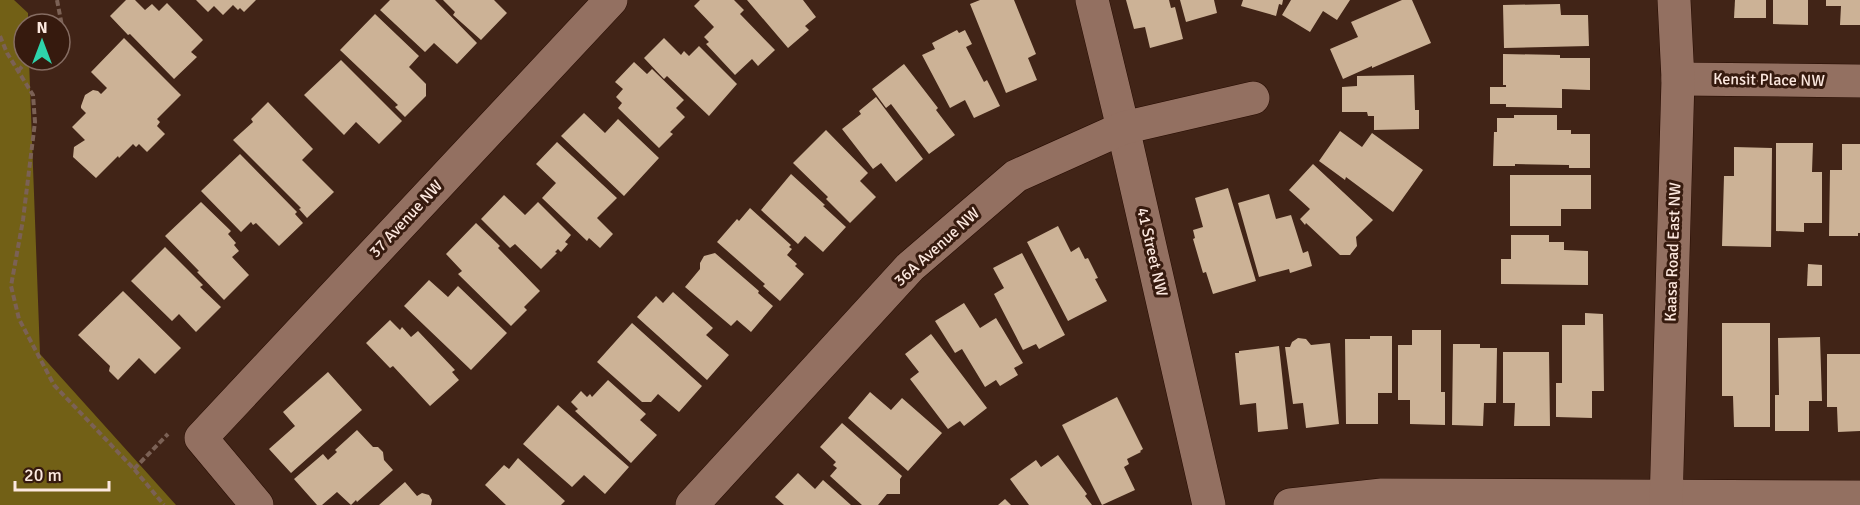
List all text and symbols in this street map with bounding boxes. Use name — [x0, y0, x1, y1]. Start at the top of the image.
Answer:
north arrow — [12, 12, 72, 72]
text: N — [36, 18, 48, 38]
street label: Kensit Place NW — [1713, 69, 1825, 91]
street label: 37 Avenue NW — [365, 176, 447, 262]
street label: Kaasa Road East NW — [1661, 181, 1685, 322]
street label: 36A Avenue NW — [890, 203, 984, 291]
street label: 41 Street NW — [1132, 206, 1172, 299]
scale bar — [15, 454, 110, 492]
text: 20 m — [24, 464, 62, 486]

